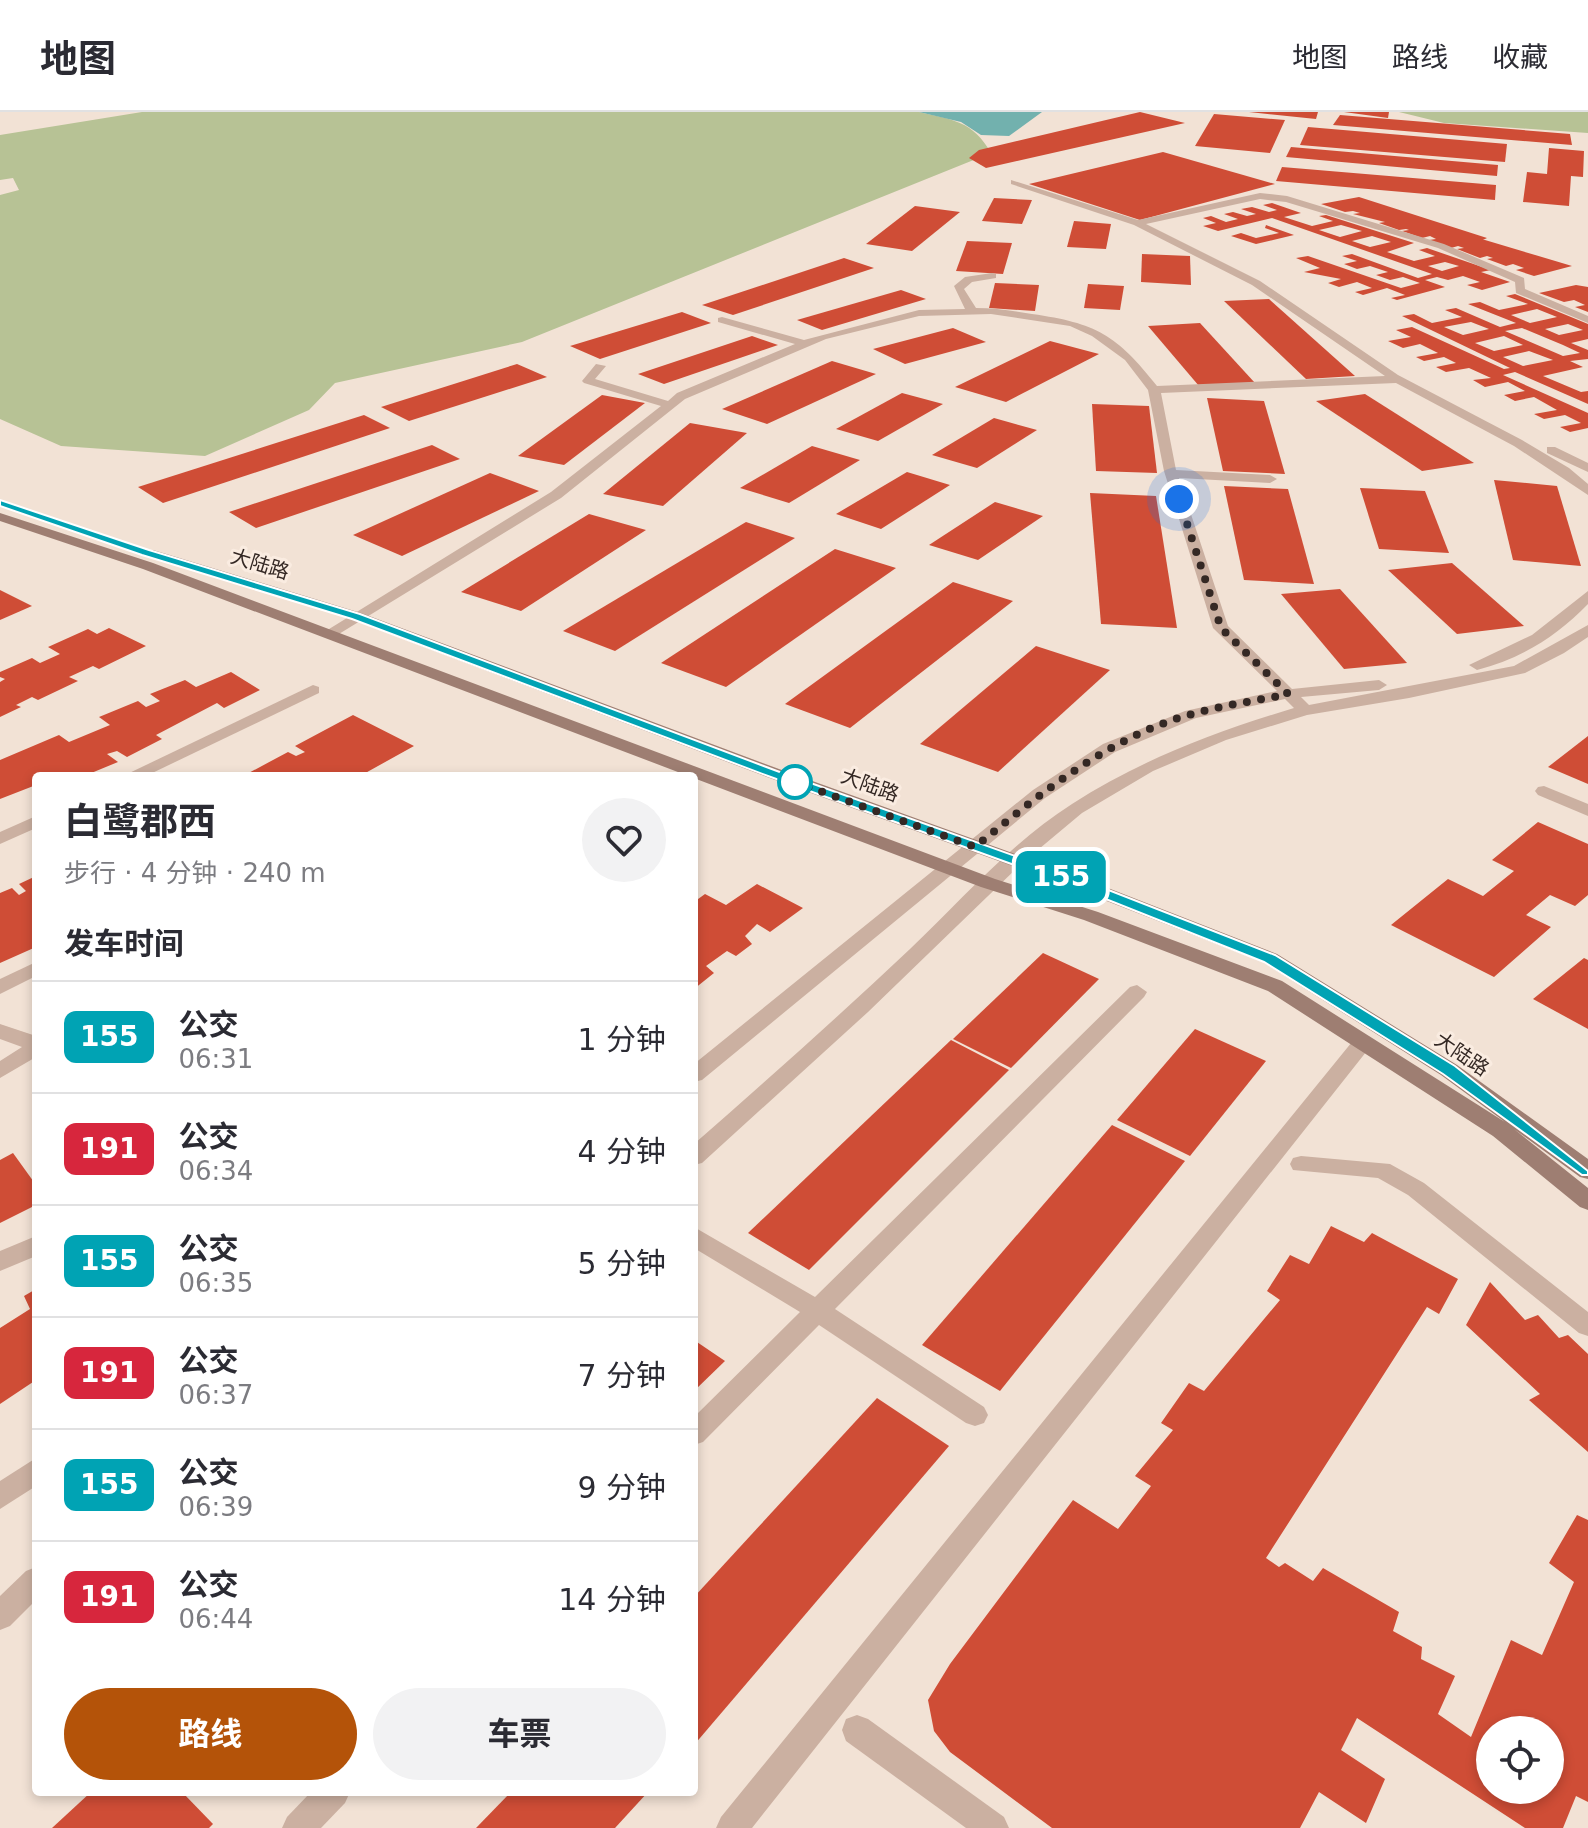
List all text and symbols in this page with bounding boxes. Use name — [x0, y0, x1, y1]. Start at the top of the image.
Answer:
text: 地图 — [40, 37, 116, 81]
text: 地图 — [1292, 41, 1348, 74]
text: 路线 — [1392, 41, 1448, 74]
text: 收藏 — [1492, 41, 1548, 74]
your location — [1159, 479, 1199, 519]
street label: 大陆路 — [228, 544, 292, 584]
street label: 大陆路 — [838, 763, 902, 807]
unlabelled marker — [778, 765, 812, 799]
button: heart — [582, 798, 666, 882]
text: 白鹭郡西 — [64, 800, 216, 844]
line badge: 155 — [1015, 851, 1107, 903]
text: 步行 · 4 分钟 · 240 m — [64, 858, 326, 888]
text: 155 — [1032, 860, 1090, 893]
text: 发车时间 — [64, 926, 184, 961]
text: 公交 — [178, 1007, 238, 1042]
text: 155 — [80, 1020, 138, 1053]
text: 1 分钟 — [577, 1022, 666, 1057]
street label: 大陆路 — [1430, 1027, 1494, 1081]
text: 06:31 — [178, 1044, 253, 1074]
text: 公交 — [178, 1119, 238, 1154]
text: 191 — [80, 1132, 138, 1165]
text: 4 分钟 — [577, 1134, 666, 1169]
text: 06:34 — [178, 1156, 253, 1186]
text: 公交 — [178, 1231, 238, 1266]
text: 155 — [80, 1244, 138, 1277]
text: 5 分钟 — [577, 1246, 666, 1281]
text: 06:35 — [178, 1268, 253, 1298]
text: 公交 — [178, 1343, 238, 1378]
text: 191 — [80, 1356, 138, 1389]
text: 7 分钟 — [577, 1358, 666, 1393]
text: 06:37 — [178, 1380, 253, 1410]
text: 公交 — [178, 1455, 238, 1490]
text: 155 — [80, 1468, 138, 1501]
text: 9 分钟 — [577, 1470, 666, 1505]
text: 06:39 — [178, 1492, 253, 1522]
text: 公交 — [178, 1567, 238, 1602]
text: 191 — [80, 1580, 138, 1613]
text: 14 分钟 — [558, 1582, 666, 1617]
text: 06:44 — [178, 1604, 253, 1634]
button: 路线 — [64, 1688, 357, 1780]
button: 车票 — [373, 1688, 666, 1780]
map controls — [1476, 1716, 1564, 1804]
button: locate — [1476, 1716, 1564, 1804]

